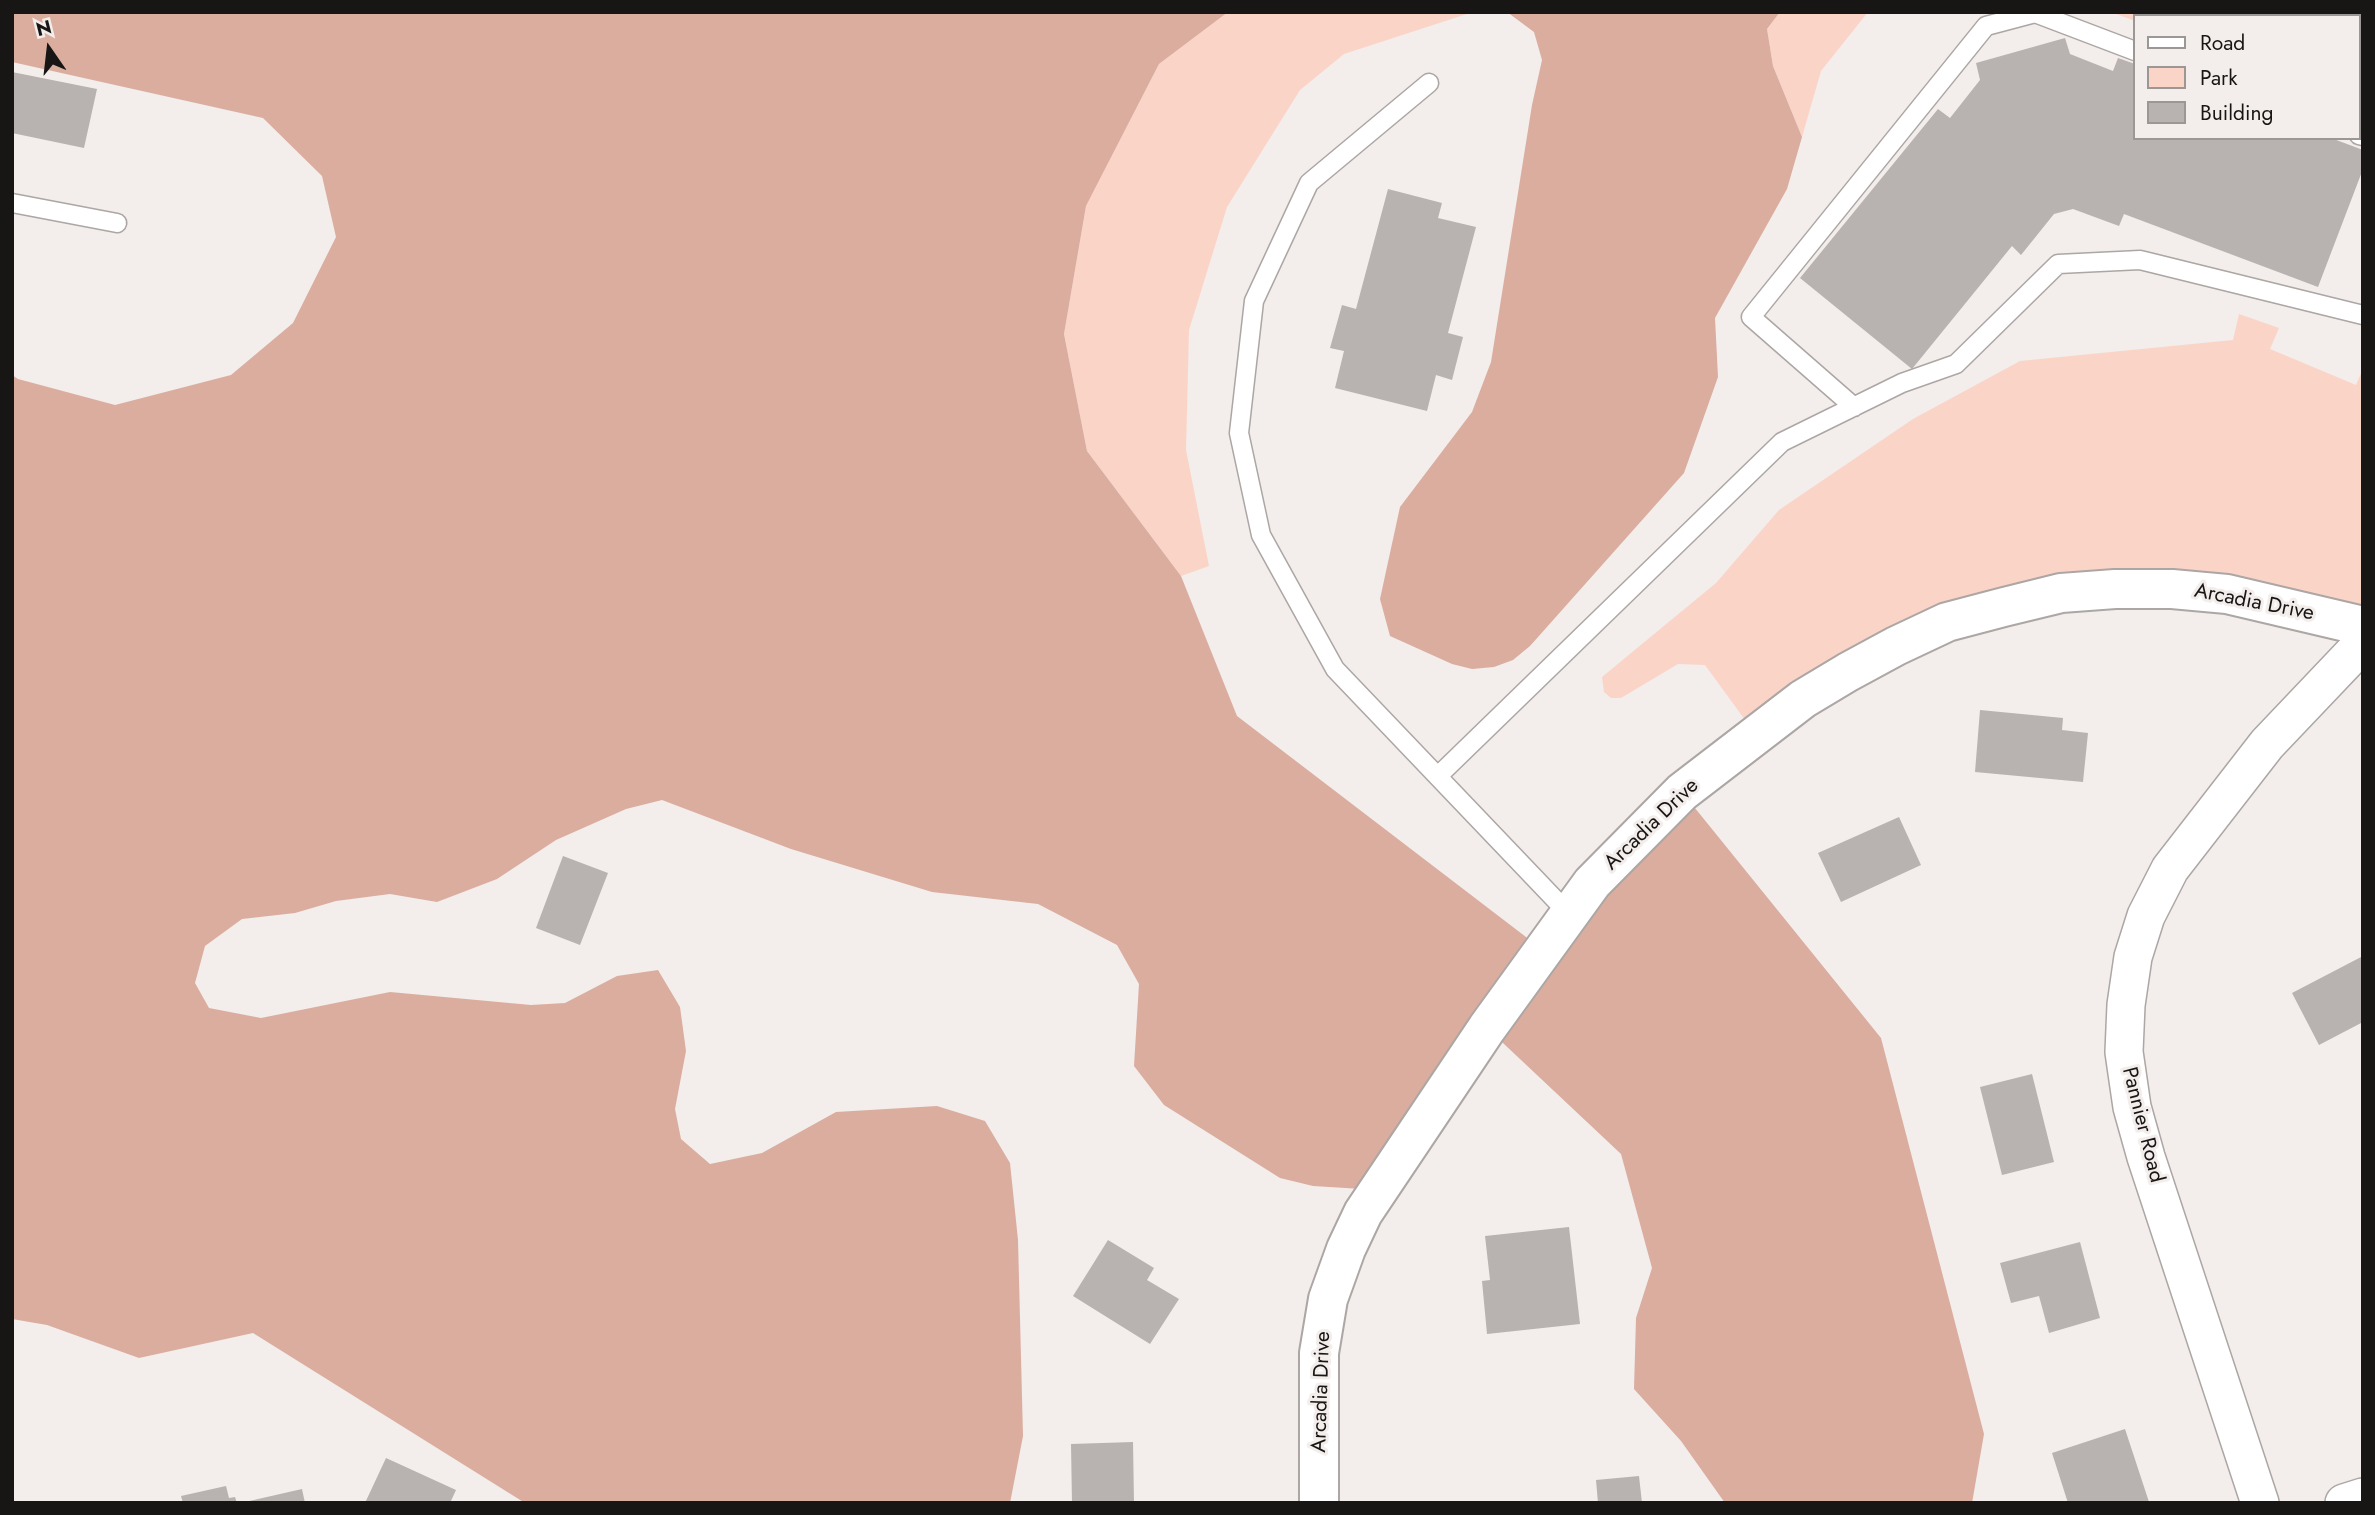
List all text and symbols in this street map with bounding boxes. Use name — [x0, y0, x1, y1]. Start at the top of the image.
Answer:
text: N — [33, 13, 54, 43]
north arrow — [14, 14, 84, 84]
legend — [2134, 14, 2361, 140]
text: Road — [2200, 28, 2245, 58]
text: Park — [2200, 63, 2237, 93]
text: Building — [2200, 98, 2273, 128]
street label: Arcadia Drive — [2192, 579, 2316, 627]
street label: Arcadia Drive — [1600, 774, 1704, 876]
street label: Pannier Road — [2115, 1065, 2169, 1185]
street label: Arcadia Drive — [1307, 1331, 1337, 1453]

